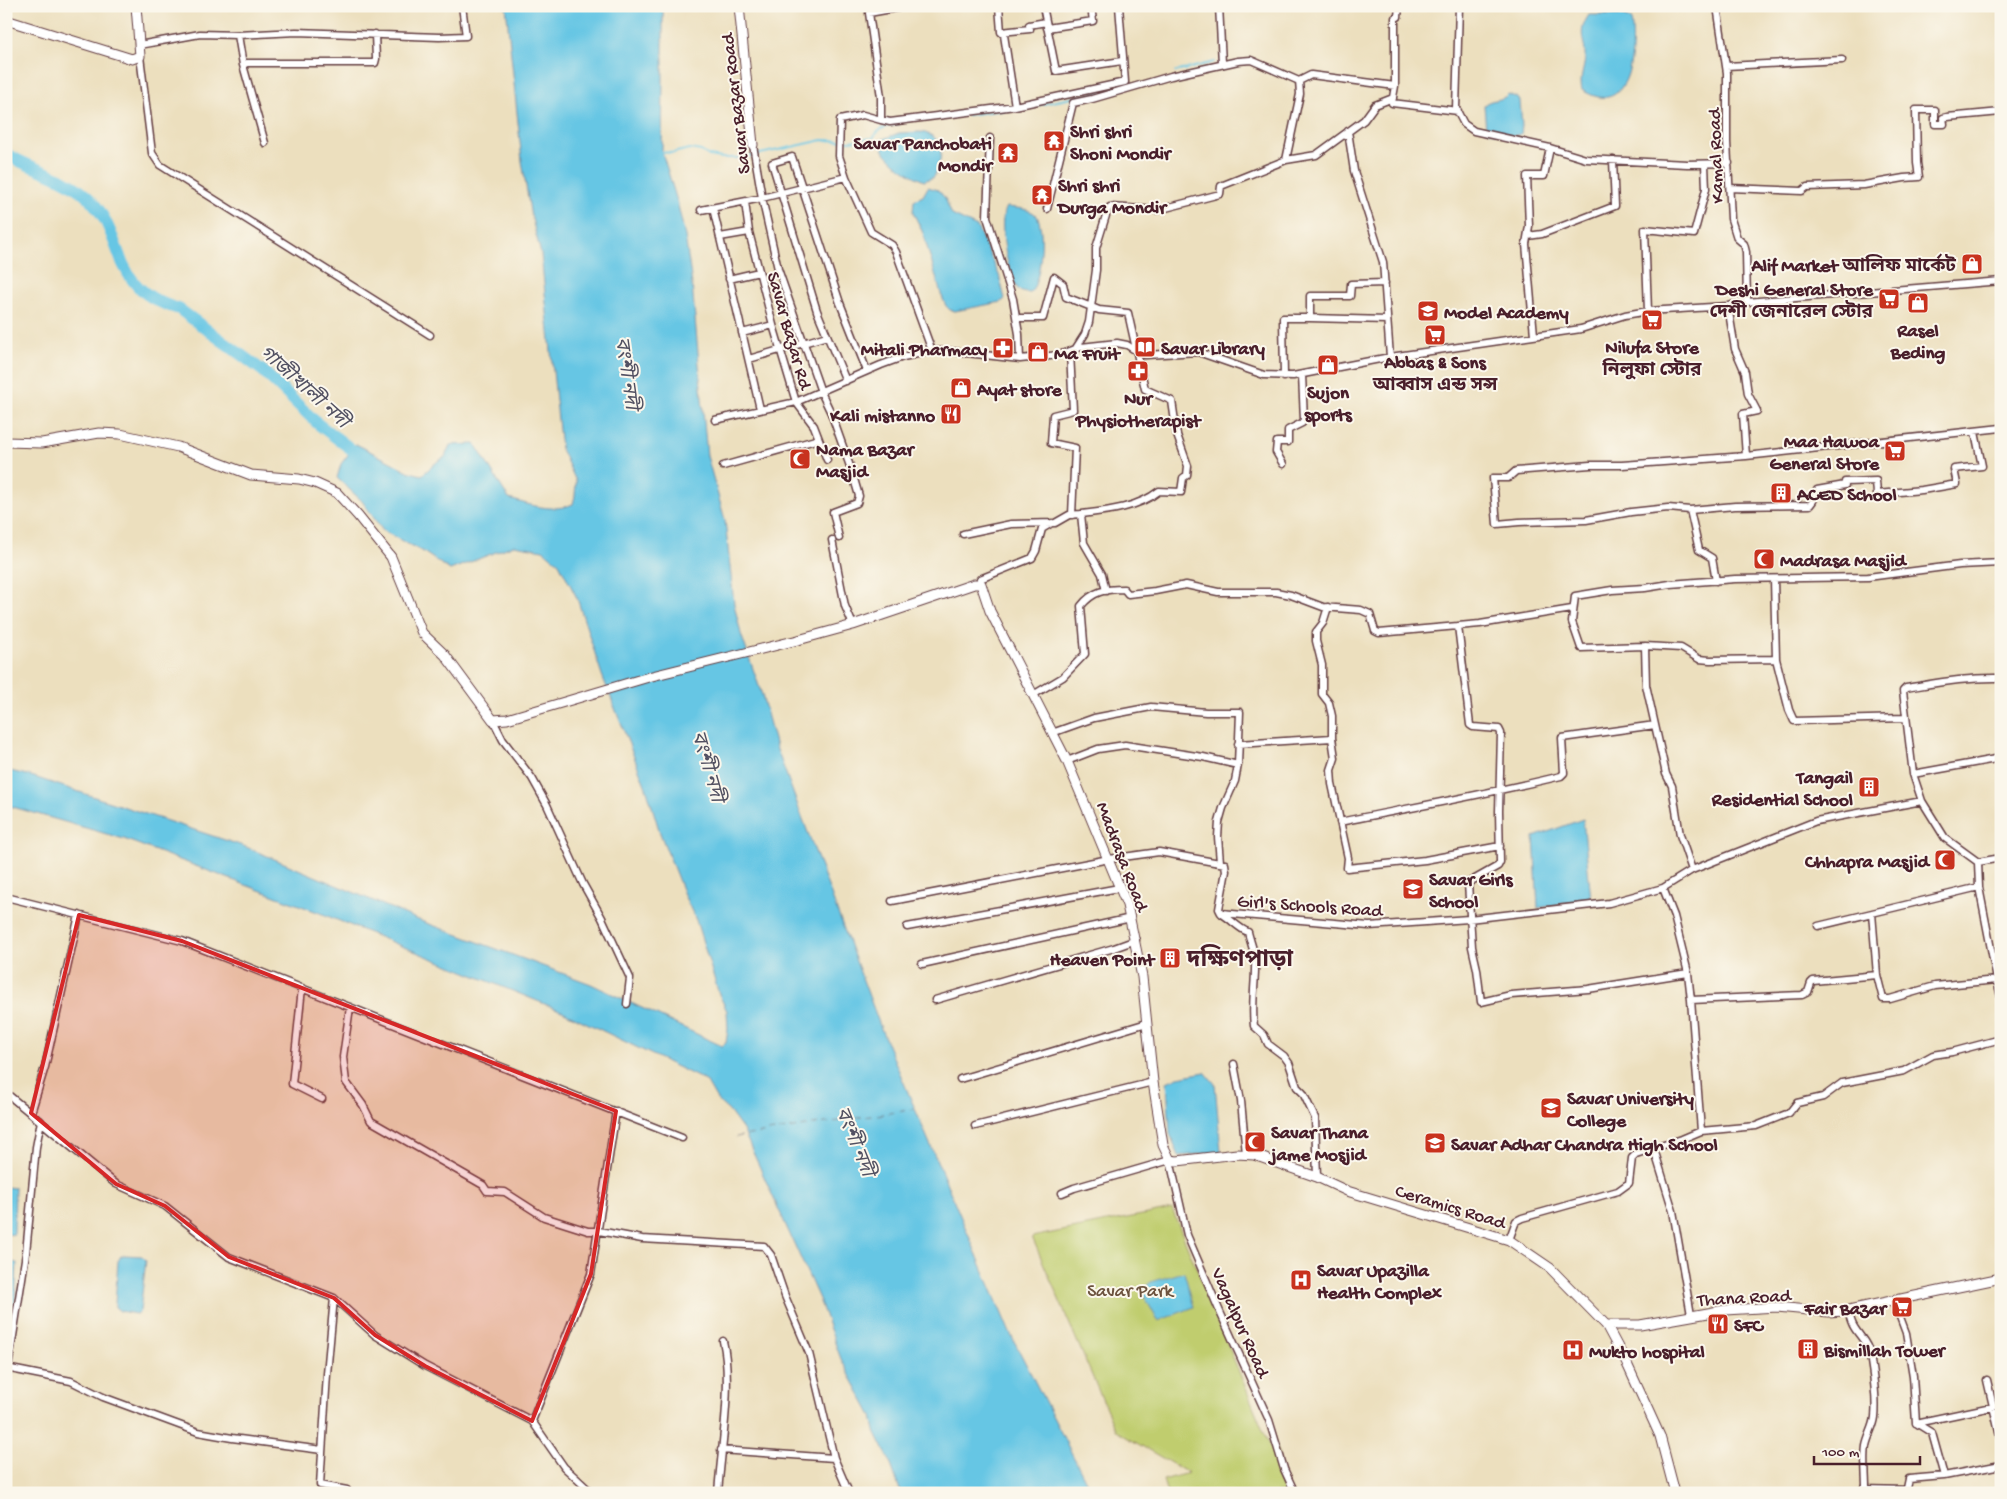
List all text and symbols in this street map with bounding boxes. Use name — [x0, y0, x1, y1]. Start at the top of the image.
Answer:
street label: Savar Bazar Road — [717, 30, 758, 175]
street label: Kamal Road — [1704, 106, 1731, 204]
place label: Shri shri Shoni Mondir — [1070, 122, 1173, 167]
temple icon: Shri shri Shoni Mondir — [1042, 129, 1066, 153]
place label: Savar Panchobati Mondir — [853, 134, 994, 179]
temple icon: Savar Panchobati Mondir — [996, 141, 1020, 165]
place label: Shri shri Durga Mondir — [1056, 176, 1168, 221]
temple icon: Shri shri Durga Mondir — [1030, 183, 1054, 207]
shop icon: Alif Market আলিফ মার্কেট — [1960, 252, 1984, 276]
place label: Alif Market আলিফ মার্কেট — [1751, 253, 1956, 279]
street label: Savar Bazar Rd — [760, 270, 816, 394]
place label: Deshi General Store দেশী জেনারেল স্টোর — [1709, 280, 1874, 325]
supermarket icon: Deshi General Store দেশী জেনারেল স্টোর — [1877, 287, 1901, 311]
shop icon: Rasel Beding — [1906, 291, 1930, 315]
school or university icon: Model Academy — [1416, 299, 1440, 323]
place label: Model Academy — [1444, 303, 1569, 326]
supermarket icon: Nilufa Store নিলুফা স্টোর — [1640, 308, 1664, 332]
place label: Rasel Beding — [1890, 321, 1945, 366]
supermarket icon: Abbas & Sons আব্বাস এন্ড সন্স — [1423, 323, 1447, 347]
water label: বংশী নদী — [608, 335, 645, 415]
library icon: Savar Library — [1133, 335, 1157, 359]
pharmacy icon: Mitali Pharmacy — [991, 336, 1015, 360]
place label: Nilufa Store নিলুফা স্টোর — [1601, 338, 1702, 383]
water label: গাজীখালী নদী — [253, 339, 358, 437]
place label: Savar Library — [1161, 339, 1266, 362]
place label: Mitali Pharmacy — [861, 340, 988, 363]
shop icon: Ma Fruit — [1026, 340, 1050, 364]
place label: Ma Fruit — [1054, 344, 1122, 367]
shop icon: Sujon sports — [1316, 353, 1340, 377]
place label: Abbas & Sons আব্বাস এন্ড সন্স — [1372, 353, 1498, 398]
pharmacy icon: Nur Physiotherapist — [1126, 359, 1150, 383]
shop icon: Ayat store — [949, 376, 973, 400]
place label: Ayat store — [976, 380, 1063, 403]
place label: Sujon sports — [1304, 383, 1353, 428]
place label: Nur Physiotherapist — [1075, 389, 1202, 434]
restaurant icon: Kali mistanno — [939, 402, 963, 426]
place label: Kali mistanno — [829, 406, 935, 429]
place label: Maa Hawoa General Store — [1769, 432, 1880, 477]
supermarket icon: Maa Hawoa General Store — [1883, 439, 1907, 463]
place label: Nama Bazar Masjid — [816, 440, 916, 485]
mosque icon: Nama Bazar Masjid — [788, 447, 812, 471]
building icon: ACED School — [1769, 481, 1793, 505]
place label: ACED School — [1796, 485, 1897, 508]
mosque icon: Madrasa Masjid — [1752, 547, 1776, 571]
place label: Madrasa Masjid — [1780, 551, 1908, 574]
water label: বংশী নদী — [685, 728, 732, 809]
place label: Tangail Residential School — [1711, 768, 1853, 813]
building icon: Tangail Residential School — [1857, 775, 1881, 799]
street label: Madrasa Road — [1089, 799, 1153, 917]
mosque icon: Chhapra Masjid — [1933, 848, 1957, 872]
place label: Chhapra Masjid — [1804, 852, 1931, 875]
place label: Savar Girls School — [1429, 870, 1514, 915]
school or university icon: Savar Girls School — [1401, 877, 1425, 901]
street label: Girl's Schools Road — [1236, 891, 1385, 924]
district label: দক্ষিণপাড়া — [1186, 944, 1294, 976]
building icon: Heaven Point — [1158, 946, 1182, 970]
place label: Heaven Point — [1050, 950, 1156, 973]
place label: Savar University College — [1566, 1089, 1694, 1134]
school or university icon: Savar University College — [1539, 1096, 1563, 1120]
water label: বংশী নদী — [828, 1103, 882, 1184]
place label: Savar Thana jame Mosjid — [1267, 1123, 1370, 1168]
mosque icon: Savar Thana jame Mosjid — [1243, 1130, 1267, 1154]
school or university icon: Savar Adhar Chandra High School — [1423, 1131, 1447, 1155]
place label: Savar Adhar Chandra High School — [1451, 1135, 1718, 1158]
street label: Ceramics Road — [1392, 1181, 1510, 1237]
place label: Savar Upazilla Health Complex — [1317, 1261, 1443, 1306]
street label: Vagalpur Road — [1204, 1264, 1274, 1384]
hospital icon: Savar Upazilla Health Complex — [1289, 1268, 1313, 1292]
park label: Savar Park — [1087, 1281, 1174, 1304]
street label: Thana Road — [1696, 1285, 1793, 1313]
supermarket icon: Fair Bazar — [1890, 1295, 1914, 1319]
place label: Fair Bazar — [1803, 1299, 1888, 1322]
restaurant icon: SFC — [1706, 1312, 1730, 1336]
place label: SFC — [1734, 1316, 1765, 1339]
building icon: Bismillah Tower — [1796, 1337, 1820, 1361]
hospital icon: Mukto hospital — [1561, 1338, 1585, 1362]
place label: Bismillah Tower — [1823, 1341, 1947, 1364]
place label: Mukto hospital — [1589, 1342, 1705, 1365]
scale bar — [1814, 1434, 1921, 1466]
text: 100 m — [1821, 1444, 1860, 1462]

